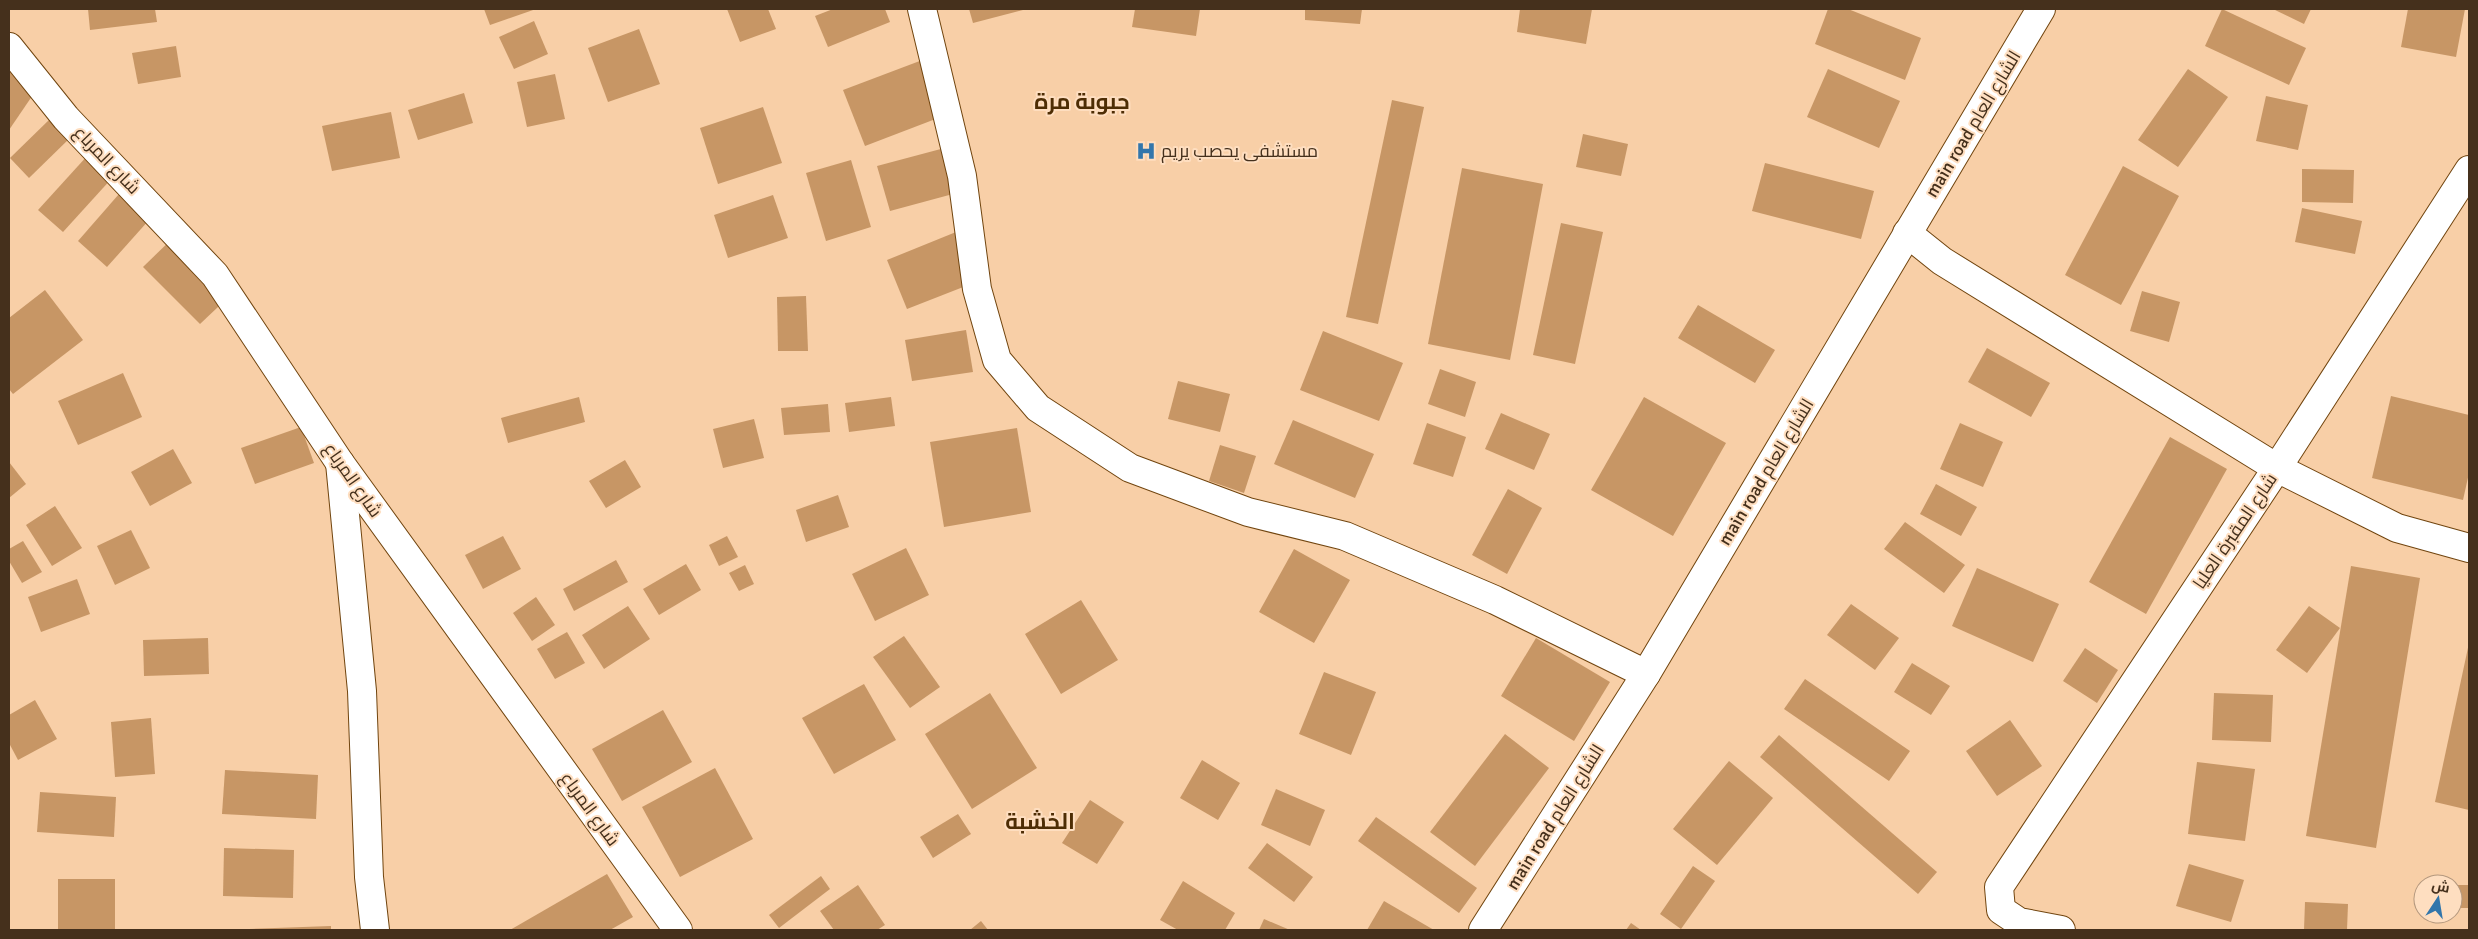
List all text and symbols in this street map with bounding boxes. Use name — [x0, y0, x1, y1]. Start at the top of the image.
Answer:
street label: main road الشارع العام — [1920, 47, 2026, 202]
district label: جبوبة مرة — [1034, 88, 1130, 115]
street label: شارع المرباع — [68, 121, 145, 199]
hospital icon: مستشفى يحصب يريم — [1135, 140, 1157, 162]
place label: مستشفى يحصب يريم — [1161, 140, 1318, 163]
street label: main road الشارع العام — [1713, 395, 1819, 550]
street label: شارع المرباع — [318, 438, 387, 522]
street label: شارع المقبرة العليا — [2188, 469, 2283, 594]
street label: main road الشارع العام — [1501, 740, 1610, 894]
street label: شارع المرباع — [555, 768, 624, 851]
district label: الخشبة — [1005, 808, 1075, 835]
north arrow — [2413, 874, 2463, 924]
text: ش — [2430, 877, 2451, 897]

